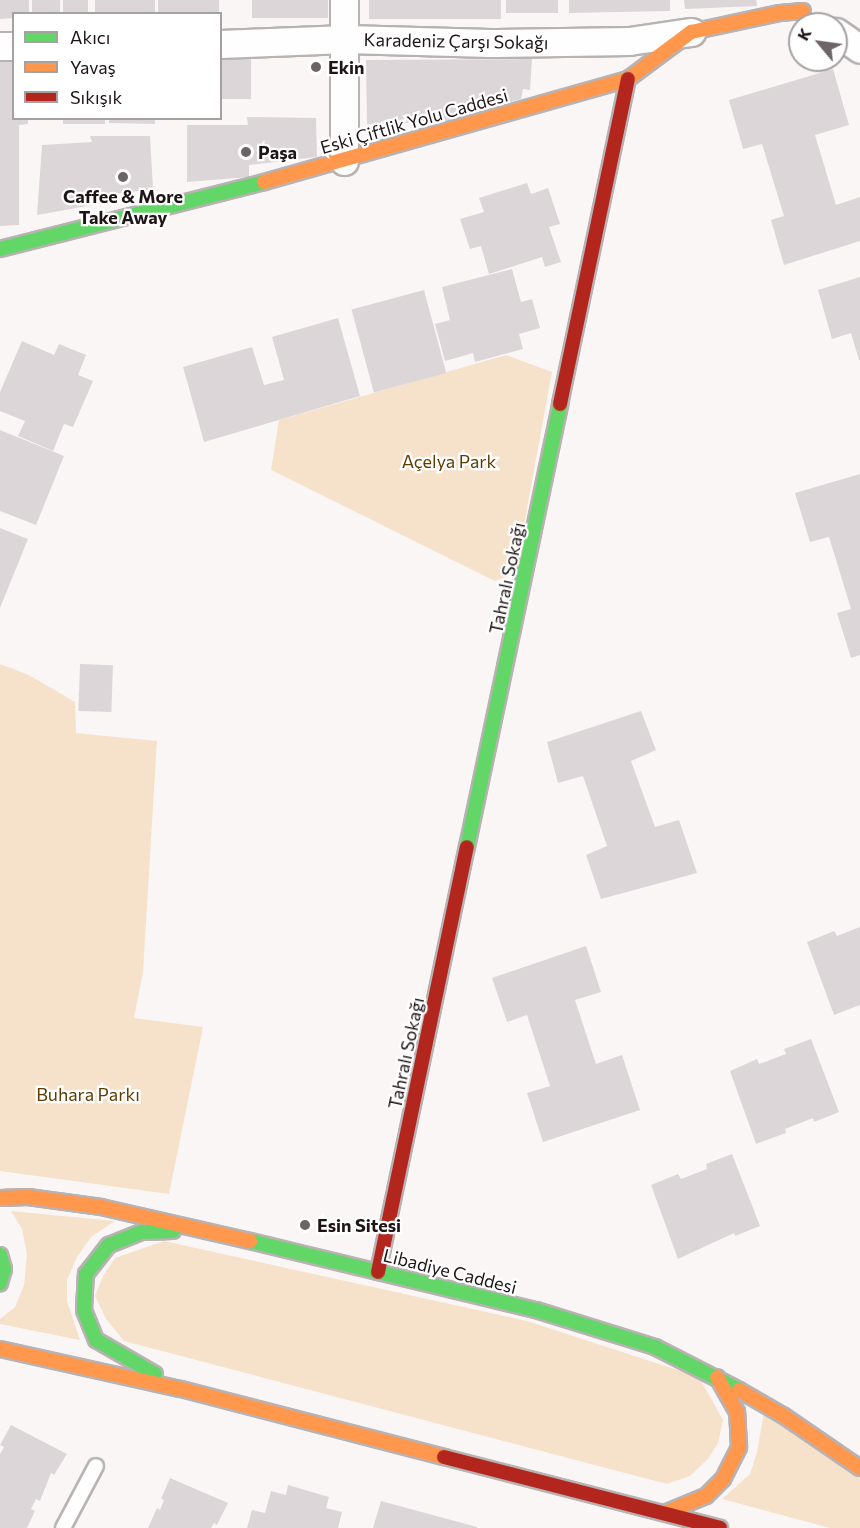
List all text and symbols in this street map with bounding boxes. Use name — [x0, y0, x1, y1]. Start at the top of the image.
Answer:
legend — [12, 12, 222, 120]
north arrow — [788, 12, 848, 72]
text: K — [793, 25, 815, 43]
text: Akıcı — [70, 26, 110, 48]
street label: Karadeniz Çarşı Sokağı — [363, 29, 549, 53]
text: Yavaş — [70, 56, 116, 78]
place label: Ekin — [328, 56, 364, 78]
marker: Ekin — [309, 60, 323, 74]
street label: Eski Çiftlik Yolu Caddesi — [318, 84, 510, 158]
text: Sıkışık — [70, 86, 122, 108]
place label: Paşa — [258, 141, 297, 163]
marker: Paşa — [239, 145, 253, 159]
marker: Caffee & More Take Away — [116, 170, 130, 184]
place label: Caffee & More Take Away — [63, 186, 183, 228]
park label: Açelya Park — [402, 450, 496, 472]
street label: Tahralı Sokağı — [485, 520, 529, 636]
street label: Tahralı Sokağı — [384, 995, 428, 1111]
park label: Buhara Parkı — [36, 1083, 140, 1105]
place label: Esin Sitesi — [317, 1214, 401, 1236]
marker: Esin Sitesi — [298, 1218, 312, 1232]
street label: Libadiye Caddesi — [381, 1244, 519, 1298]

